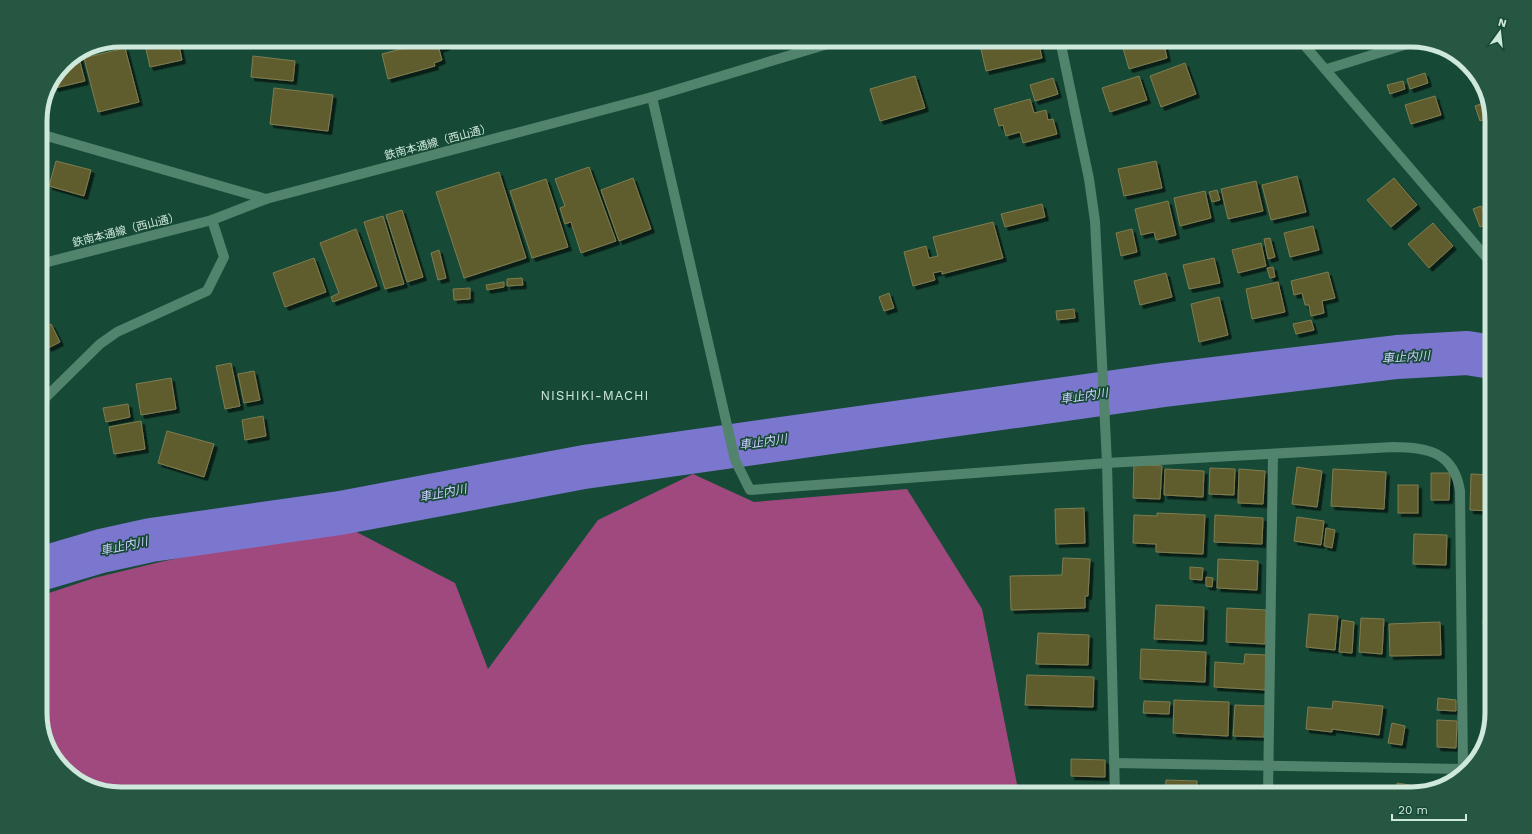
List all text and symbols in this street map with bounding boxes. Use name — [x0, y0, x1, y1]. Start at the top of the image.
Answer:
north arrow — [1480, 12, 1520, 52]
text: N — [1497, 15, 1508, 30]
street label: 鉄南本通線（西山通） — [383, 121, 493, 163]
street label: 鉄南本通線（西山通） — [71, 210, 181, 250]
water label: 車止内川 — [1382, 348, 1432, 366]
water label: 車止内川 — [1059, 385, 1111, 406]
district label: NISHIKI-MACHI — [541, 388, 649, 403]
water label: 車止内川 — [738, 431, 790, 452]
water label: 車止内川 — [418, 481, 470, 504]
water label: 車止内川 — [99, 534, 151, 558]
scale bar — [1392, 796, 1466, 822]
text: 20 m — [1398, 803, 1428, 817]

